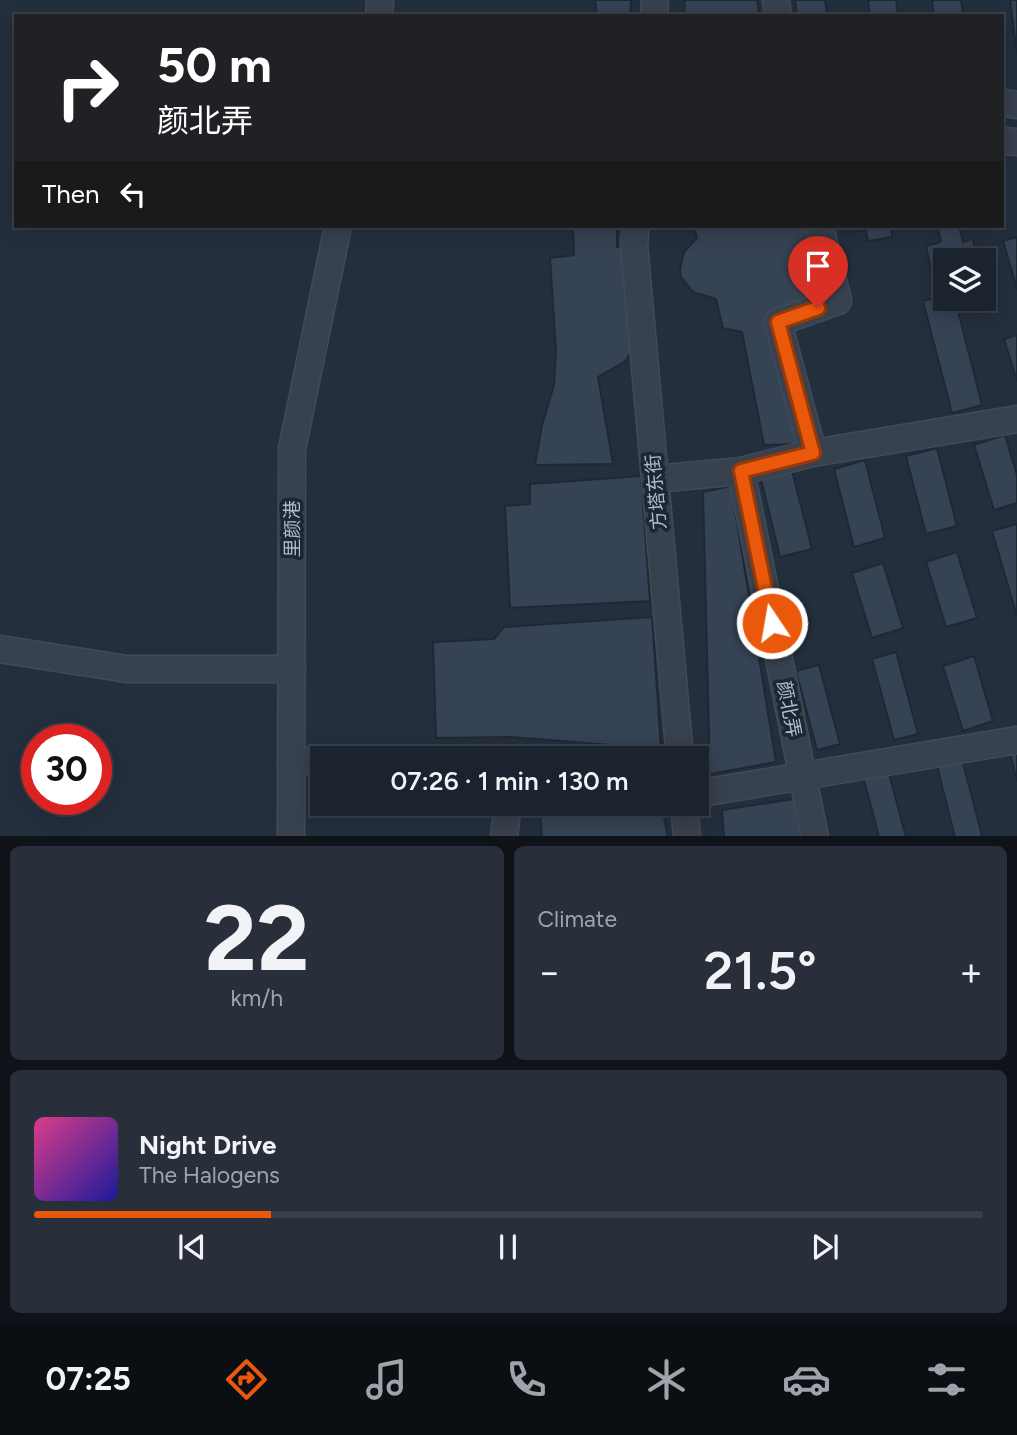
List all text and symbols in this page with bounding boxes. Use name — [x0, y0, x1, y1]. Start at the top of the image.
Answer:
text: 50 m — [157, 35, 272, 94]
icon: right — [42, 42, 133, 133]
text: 颜北弄 — [157, 102, 253, 140]
icon: left — [114, 175, 152, 213]
text: Then — [42, 178, 100, 210]
pin — [788, 236, 848, 308]
icon: arrive — [799, 247, 837, 285]
map controls — [933, 248, 996, 311]
button: layers — [933, 248, 996, 311]
street label: 方塔东街 — [641, 453, 671, 531]
street label: 里颜港 — [281, 500, 304, 558]
position arrow — [735, 586, 809, 660]
street label: 颜北弄 — [772, 679, 806, 739]
speed limit sign: 30 — [21, 724, 112, 815]
text: 07:26 · 1 min · 130 m — [390, 765, 629, 797]
text: 22 — [204, 884, 309, 993]
text: Climate — [538, 905, 617, 933]
text: 21.5° — [704, 940, 817, 1002]
text: − — [538, 949, 561, 995]
text: + — [959, 949, 983, 995]
text: km/h — [230, 984, 283, 1012]
text: Night Drive — [139, 1129, 276, 1161]
text: The Halogens — [139, 1161, 280, 1189]
icon: previous — [173, 1228, 211, 1266]
icon: pause — [489, 1228, 527, 1266]
icon: next — [806, 1228, 844, 1266]
icon: directions — [222, 1355, 271, 1404]
icon: music — [362, 1355, 411, 1404]
icon: phone — [502, 1355, 551, 1404]
icon: climate — [642, 1355, 691, 1404]
icon: car — [782, 1355, 831, 1404]
icon: filters — [922, 1355, 971, 1404]
text: 07:25 — [46, 1360, 131, 1398]

